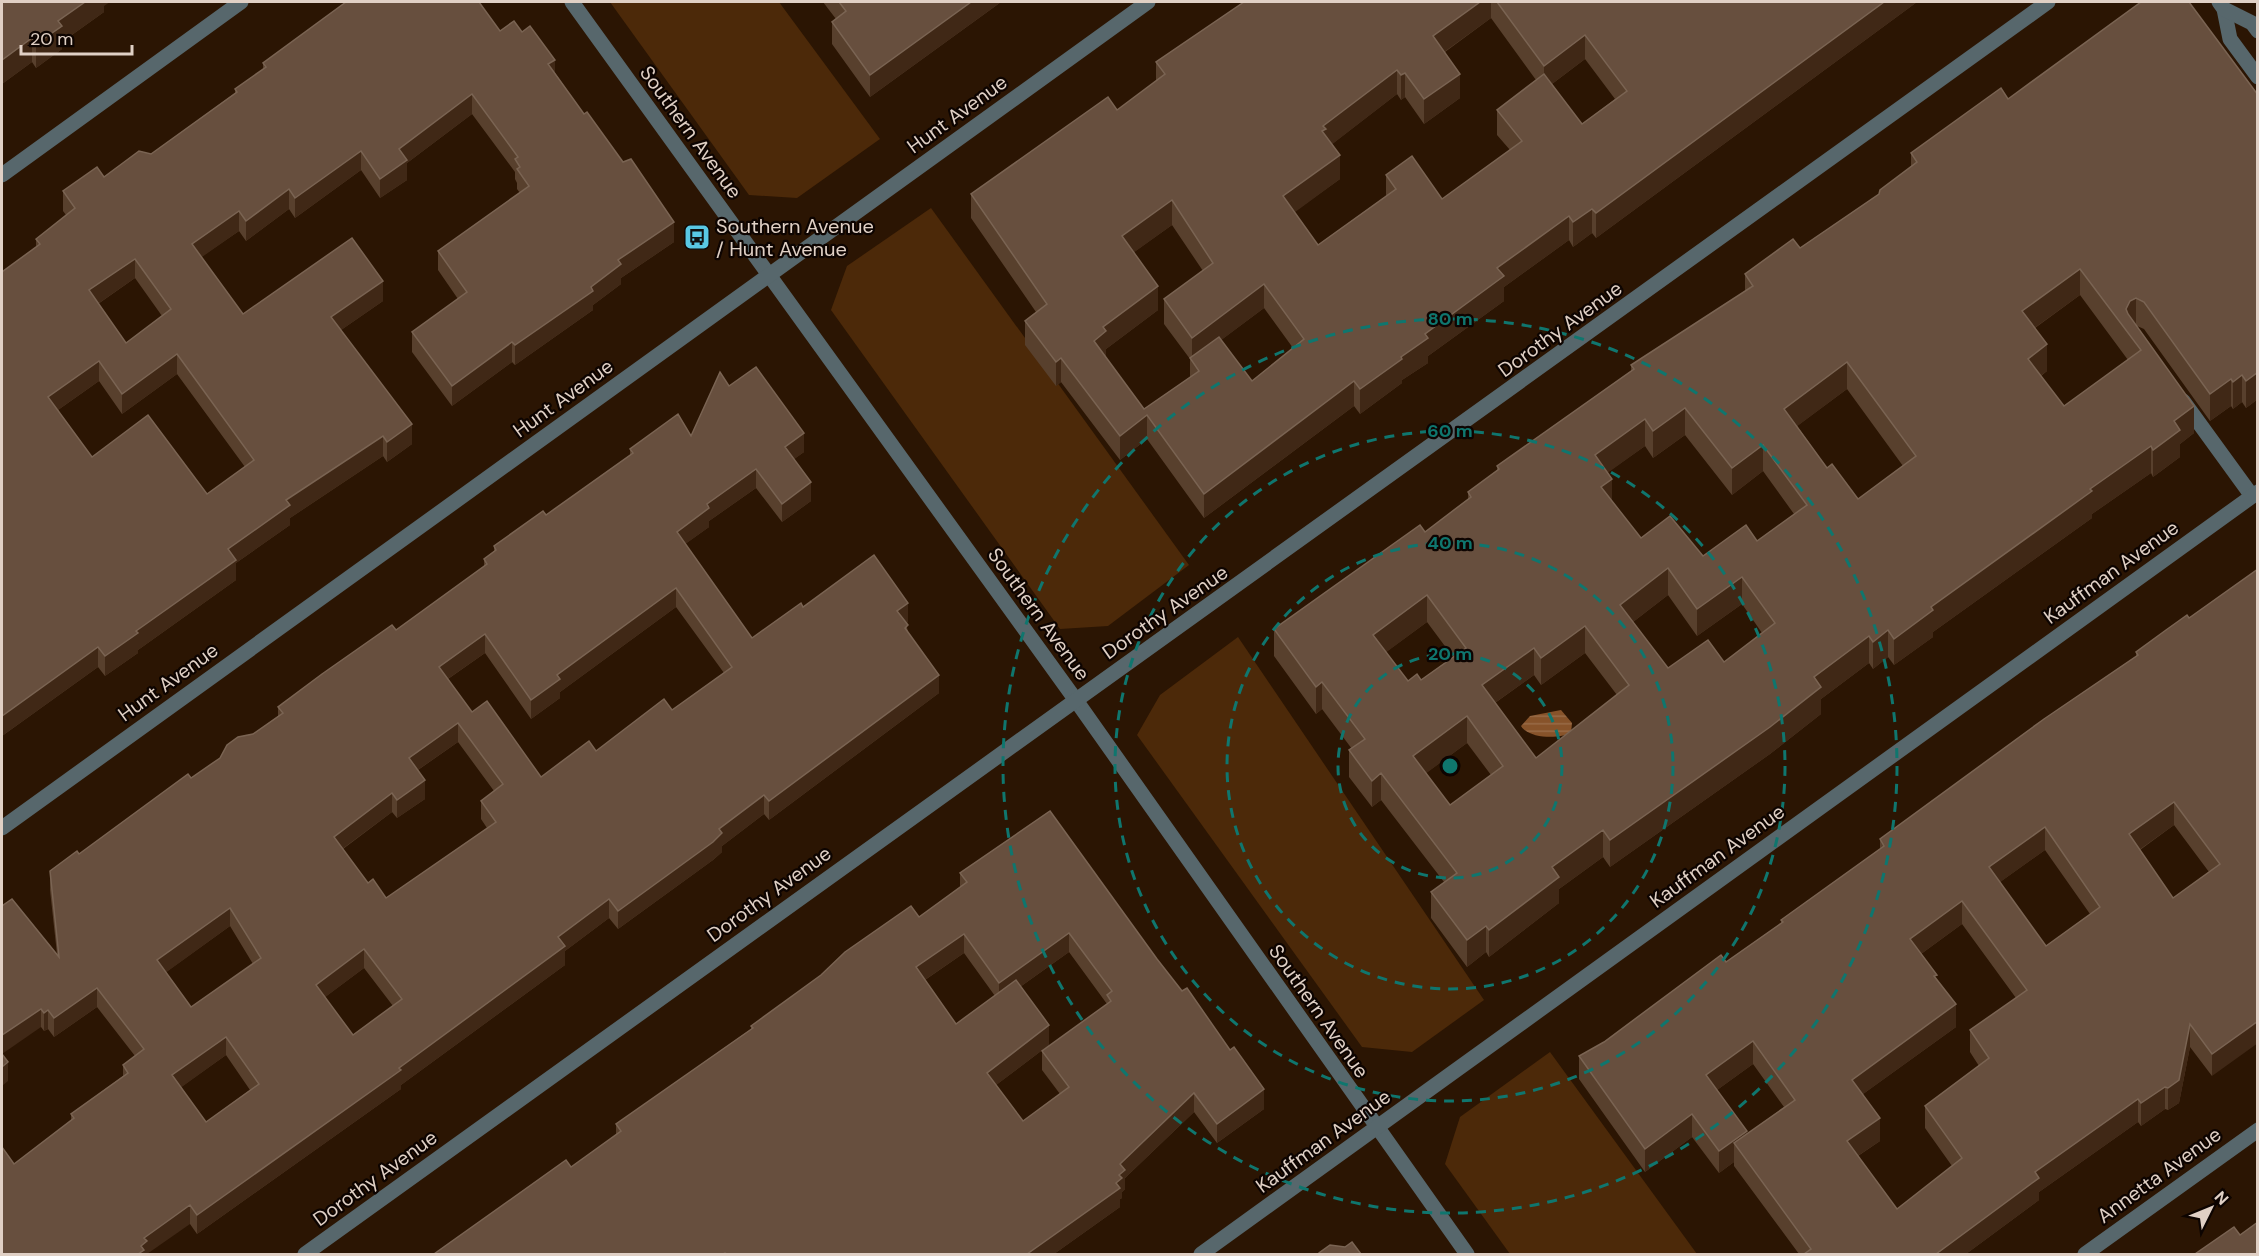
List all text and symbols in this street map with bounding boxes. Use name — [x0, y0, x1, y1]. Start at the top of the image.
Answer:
scale bar — [21, 18, 132, 56]
text: 20 m — [30, 27, 73, 51]
street label: Southern Avenue — [634, 61, 748, 203]
street label: Hunt Avenue — [902, 69, 1012, 159]
place label: Southern Avenue / Hunt Avenue — [716, 213, 874, 262]
bus stop icon: Southern Avenue / Hunt Avenue — [682, 222, 712, 252]
street label: Dorothy Avenue — [1493, 275, 1627, 383]
text: 80 m — [1427, 307, 1473, 331]
street label: Hunt Avenue — [508, 353, 618, 443]
text: 60 m — [1427, 419, 1473, 443]
street label: Kauffman Avenue — [2038, 514, 2184, 630]
text: 40 m — [1427, 531, 1473, 555]
street label: Southern Avenue — [982, 543, 1096, 685]
street label: Dorothy Avenue — [1097, 559, 1233, 665]
street label: Hunt Avenue — [113, 637, 223, 727]
text: 20 m — [1428, 642, 1472, 666]
centre of rings — [1440, 756, 1460, 776]
street label: Kauffman Avenue — [1644, 798, 1790, 914]
street label: Dorothy Avenue — [702, 840, 836, 948]
street label: Southern Avenue — [1263, 939, 1375, 1083]
street label: Kauffman Avenue — [1250, 1083, 1396, 1199]
street label: Annetta Avenue — [2092, 1121, 2226, 1229]
street label: Dorothy Avenue — [308, 1124, 442, 1232]
north arrow — [2181, 1178, 2241, 1238]
text: N — [2210, 1187, 2233, 1210]

